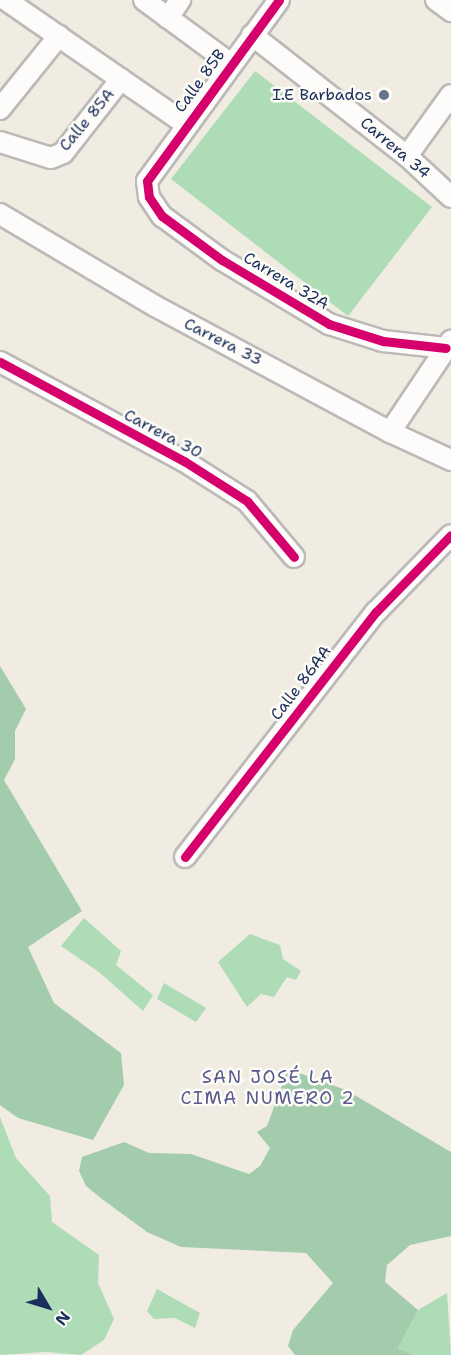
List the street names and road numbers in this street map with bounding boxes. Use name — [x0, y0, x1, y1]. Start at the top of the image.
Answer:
street label: Calle 85B — [171, 46, 229, 116]
street label: Calle 85A — [55, 85, 119, 155]
street label: Carrera 34 — [356, 113, 434, 183]
street label: Carrera 32A — [240, 248, 332, 314]
street label: Carrera 33 — [181, 314, 265, 370]
street label: Carrera 30 — [121, 405, 205, 463]
street label: Calle 86AA — [267, 642, 335, 724]

